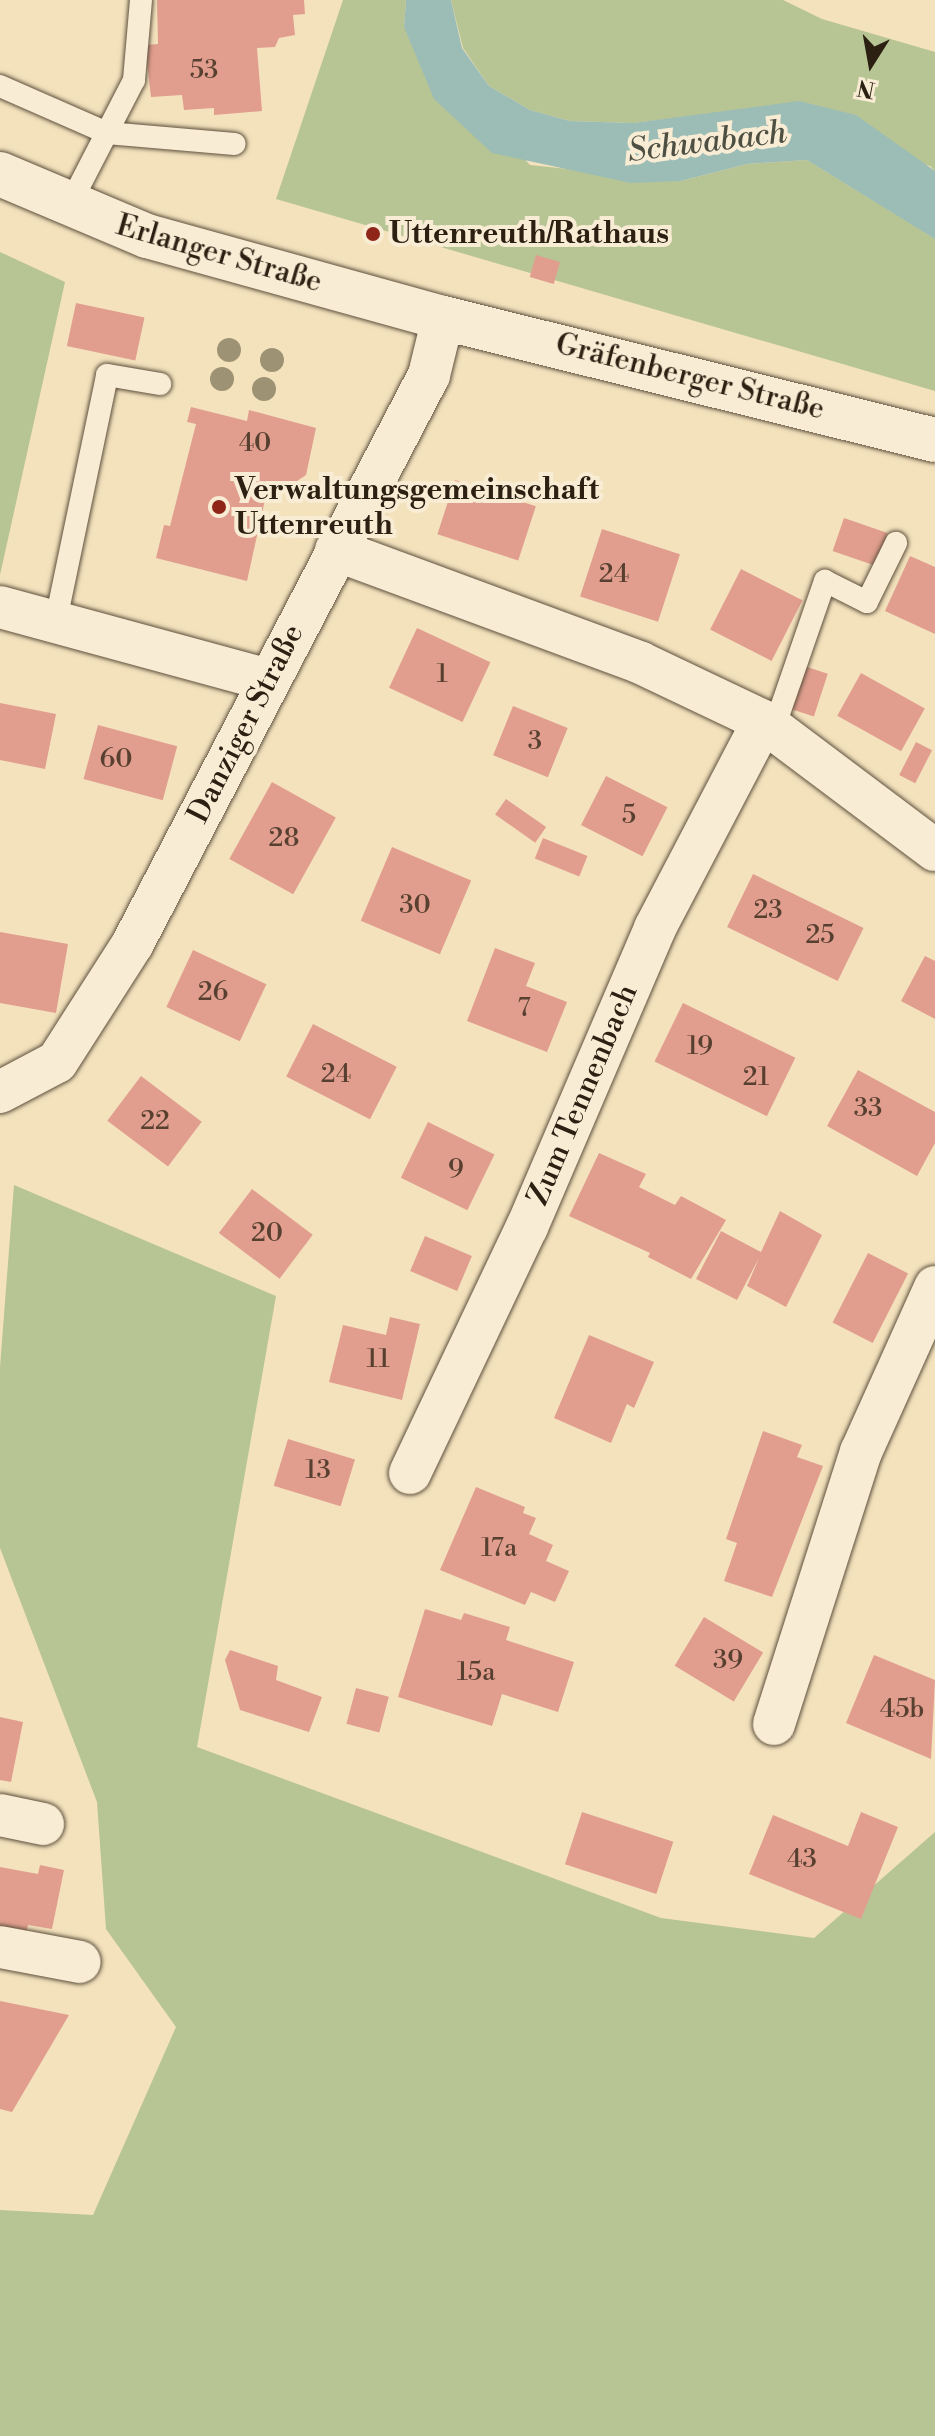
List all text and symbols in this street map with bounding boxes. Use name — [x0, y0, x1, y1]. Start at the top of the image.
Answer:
north arrow — [831, 24, 911, 104]
house number: 53 — [190, 55, 218, 87]
text: N — [855, 73, 877, 103]
water label: Schwabach — [625, 113, 789, 171]
street label: Erlanger Straße — [112, 207, 326, 301]
place label: Uttenreuth/Rathaus — [389, 216, 669, 252]
marker: Uttenreuth/Rathaus — [364, 225, 382, 243]
street label: Gräfenberger Straße — [552, 326, 828, 428]
house number: 40 — [239, 428, 271, 460]
place label: Verwaltungsgemeinschaft Uttenreuth — [235, 472, 599, 542]
marker: Verwaltungsgemeinschaft Uttenreuth — [210, 498, 228, 516]
house number: 24 — [599, 559, 629, 591]
street label: Danziger Straße — [180, 619, 312, 829]
house number: 1 — [436, 659, 448, 691]
house number: 3 — [528, 726, 542, 758]
house number: 60 — [100, 744, 132, 776]
house number: 5 — [622, 800, 636, 832]
house number: 28 — [269, 823, 299, 855]
house number: 30 — [399, 890, 431, 922]
house number: 23 — [753, 895, 783, 927]
house number: 25 — [805, 920, 835, 952]
house number: 26 — [198, 977, 228, 1009]
street label: Zum Tennenbach — [520, 979, 646, 1211]
house number: 7 — [517, 993, 531, 1025]
house number: 19 — [687, 1031, 713, 1063]
house number: 24 — [321, 1059, 351, 1091]
house number: 21 — [743, 1062, 769, 1094]
house number: 33 — [854, 1093, 882, 1125]
house number: 22 — [140, 1106, 170, 1138]
house number: 9 — [448, 1154, 464, 1186]
house number: 20 — [251, 1218, 283, 1250]
house number: 11 — [366, 1344, 390, 1376]
house number: 13 — [305, 1455, 331, 1487]
house number: 17a — [481, 1533, 517, 1565]
house number: 39 — [713, 1645, 743, 1677]
house number: 15a — [457, 1657, 495, 1689]
house number: 45b — [880, 1694, 924, 1726]
house number: 43 — [787, 1844, 817, 1876]

